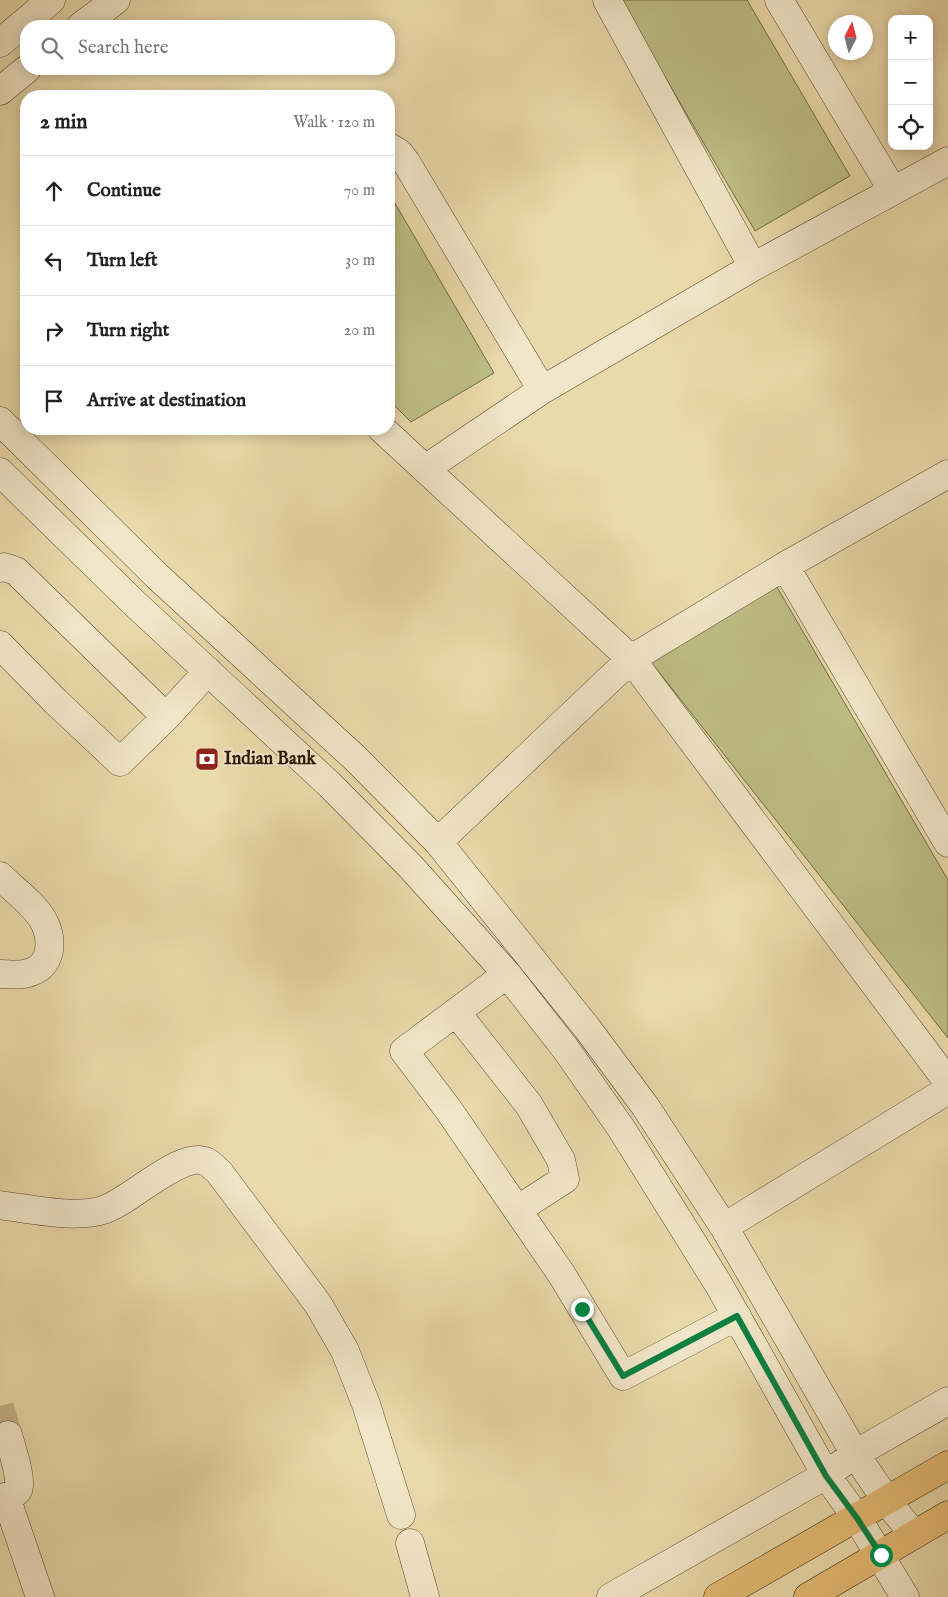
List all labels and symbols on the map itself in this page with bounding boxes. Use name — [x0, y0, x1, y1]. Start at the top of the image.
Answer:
north arrow — [828, 15, 873, 60]
bank icon: Indian Bank — [194, 746, 220, 772]
place label: Indian Bank — [224, 748, 317, 771]
route end — [571, 1298, 594, 1321]
route start — [870, 1544, 893, 1567]

